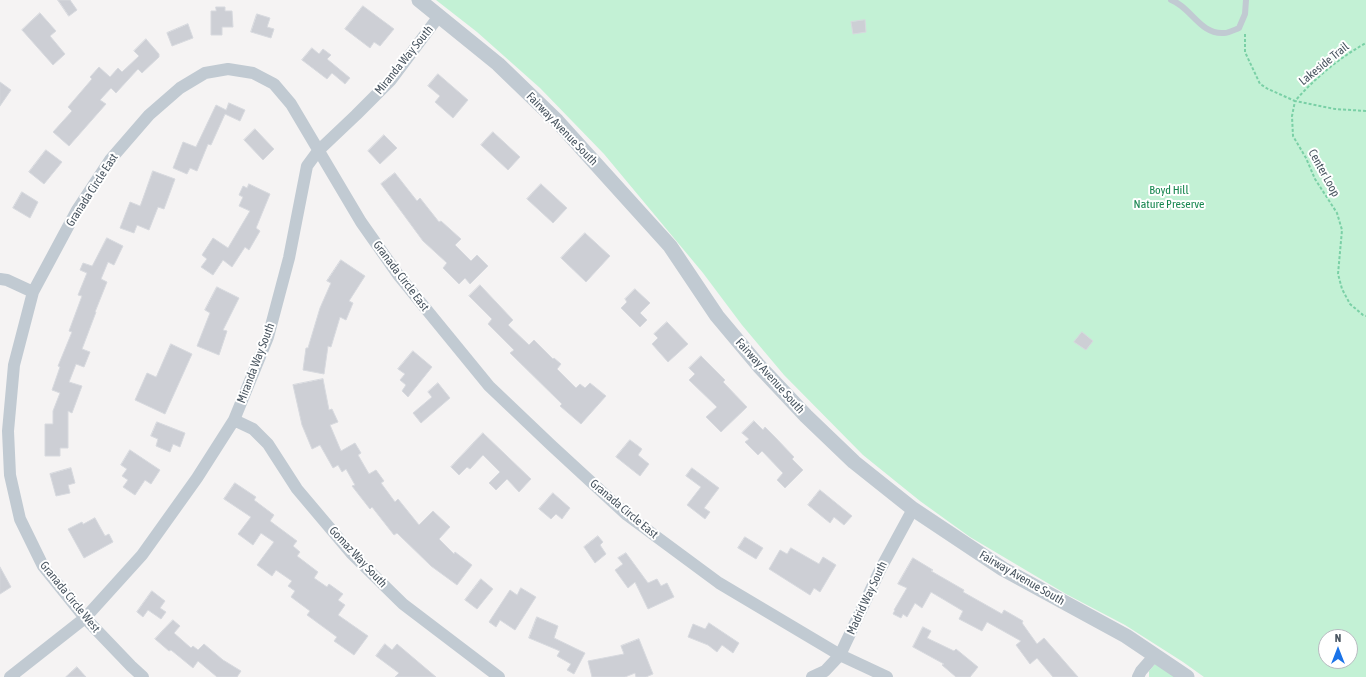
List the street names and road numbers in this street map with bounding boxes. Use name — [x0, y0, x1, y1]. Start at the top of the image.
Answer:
street label: Miranda Way South — [372, 23, 436, 97]
street label: Lakeside Trail — [1296, 40, 1352, 88]
street label: Fairway Avenue South — [523, 89, 601, 169]
street label: Center Loop — [1305, 147, 1343, 199]
street label: Granada Circle East — [63, 151, 121, 229]
street label: Granada Circle East — [370, 238, 432, 314]
street label: Miranda Way South — [234, 321, 278, 405]
street label: Fairway Avenue South — [732, 335, 808, 417]
street label: Granada Circle East — [587, 476, 661, 542]
street label: Gomaz Way South — [326, 523, 390, 591]
street label: Fairway Avenue South — [977, 548, 1067, 608]
street label: Granada Circle West — [37, 559, 103, 635]
street label: Madrid Way South — [844, 559, 890, 637]

